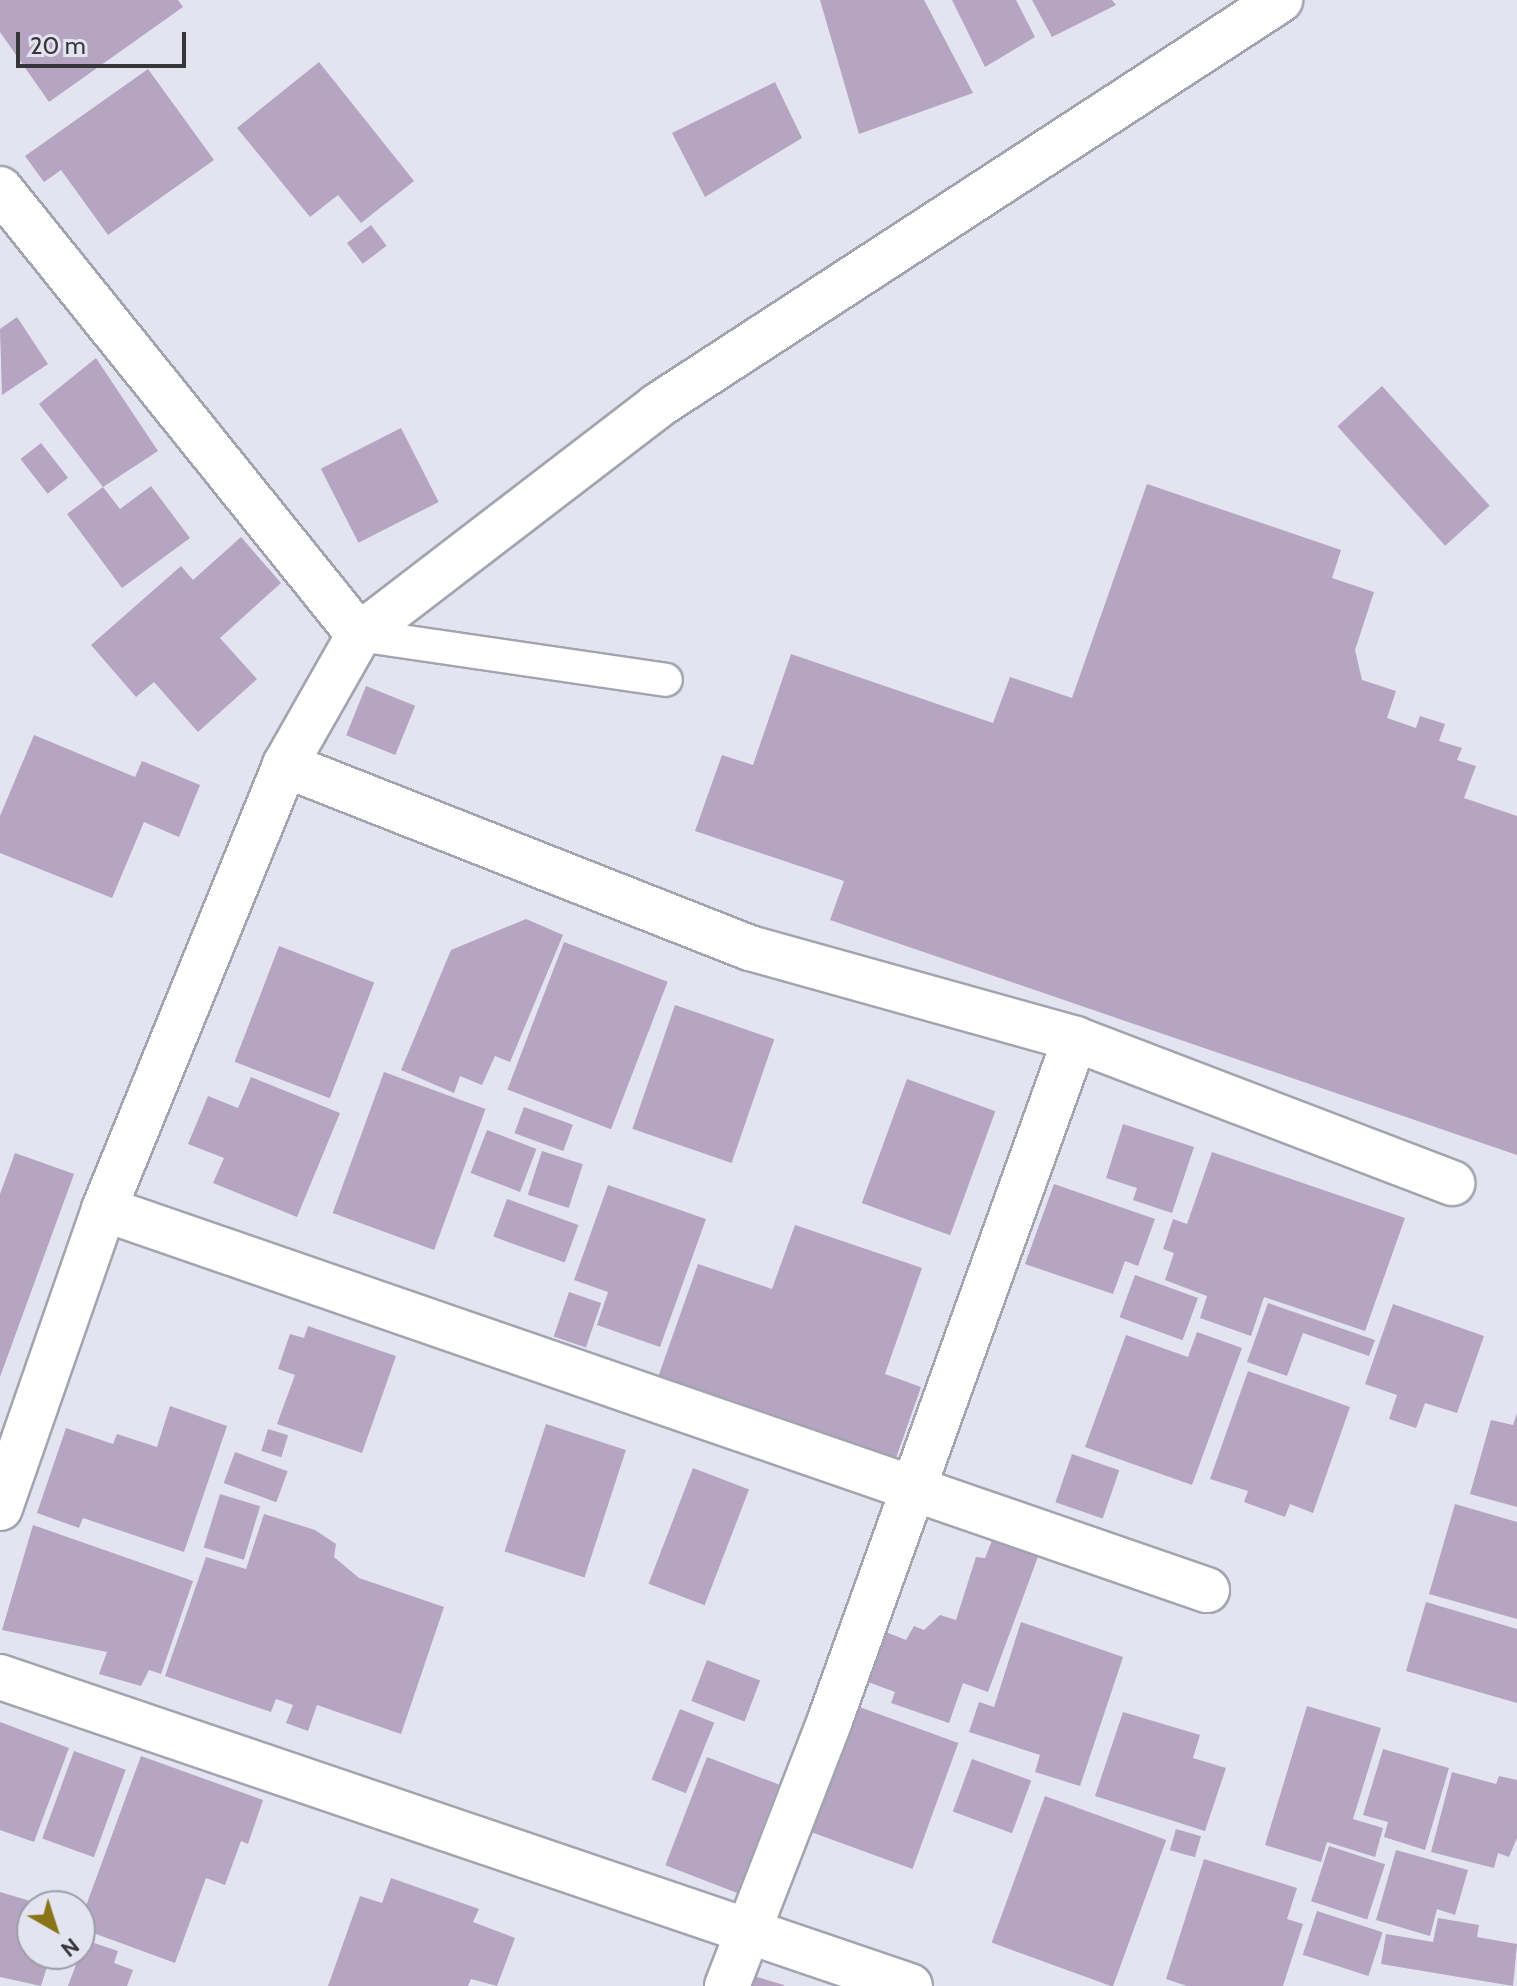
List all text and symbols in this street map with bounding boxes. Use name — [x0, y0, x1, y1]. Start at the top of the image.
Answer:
scale bar — [20, 16, 190, 66]
text: 20 m — [30, 31, 86, 60]
north arrow — [16, 1890, 96, 1970]
text: N — [56, 1932, 85, 1963]

